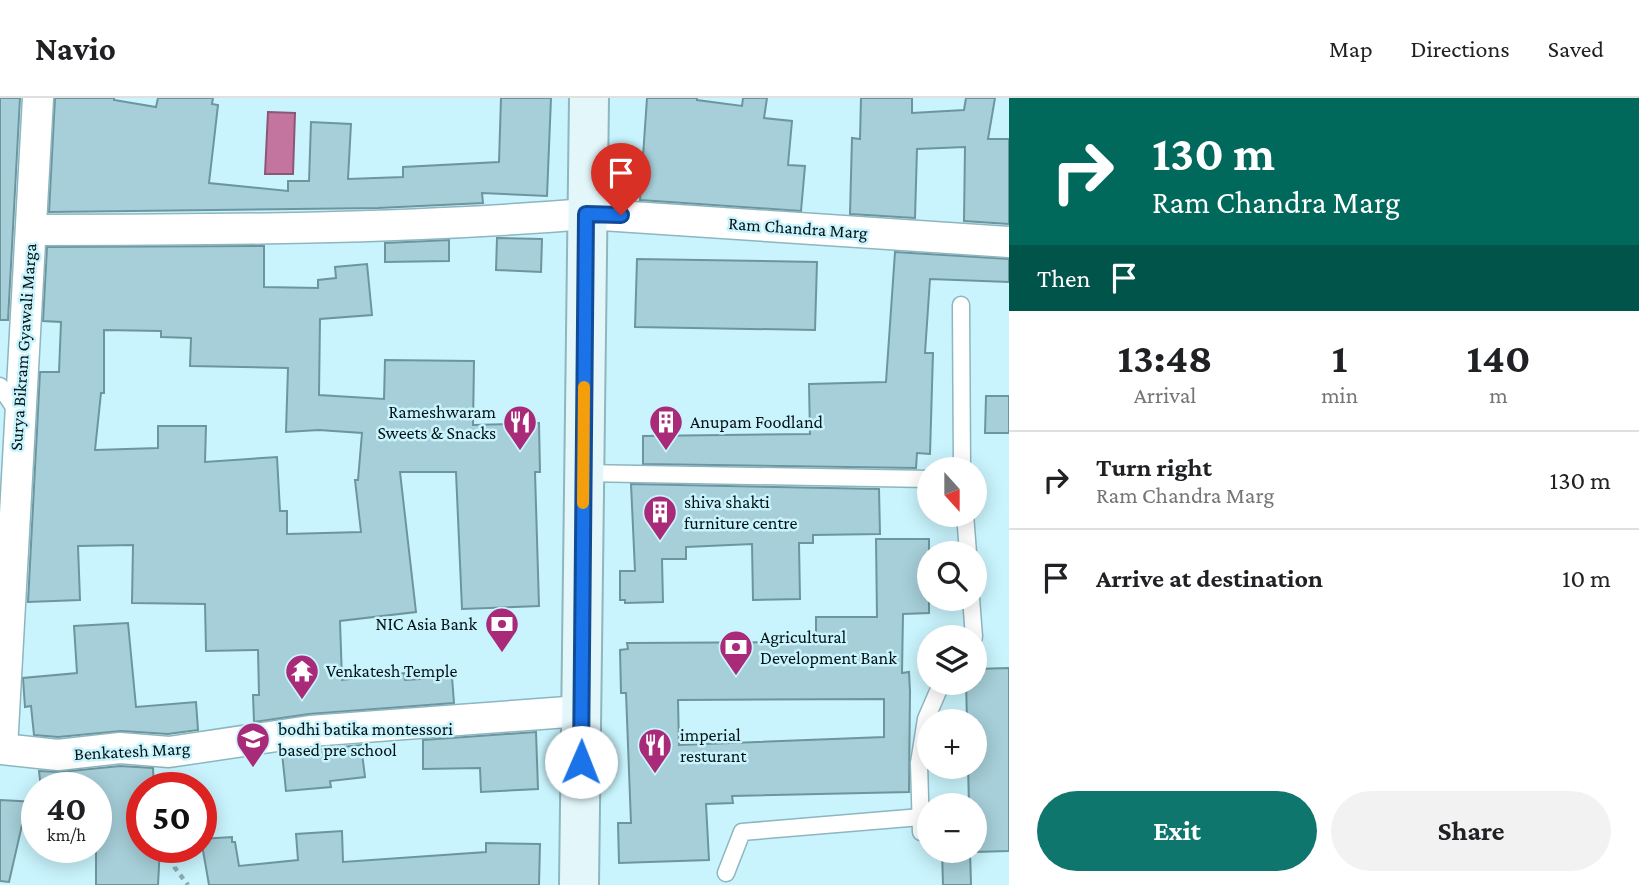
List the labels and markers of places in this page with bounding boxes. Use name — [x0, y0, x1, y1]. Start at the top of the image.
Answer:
pin — [591, 143, 651, 215]
place label: Rameshwaram Sweets & Snacks — [377, 402, 497, 443]
restaurant icon: Rameshwaram Sweets & Snacks — [501, 403, 539, 452]
building icon: Anupam Foodland — [647, 403, 685, 452]
place label: Anupam Foodland — [690, 412, 824, 432]
place label: shiva shakti furniture centre — [684, 492, 797, 533]
building icon: shiva shakti furniture centre — [641, 493, 679, 542]
bank icon: NIC Asia Bank — [483, 605, 521, 654]
place label: NIC Asia Bank — [376, 614, 477, 634]
place label: Agricultural Development Bank — [760, 627, 897, 668]
bank icon: Agricultural Development Bank — [717, 628, 755, 677]
temple icon: Venkatesh Temple — [283, 652, 321, 701]
place label: Venkatesh Temple — [326, 661, 457, 681]
place label: bodhi batika montessori based pre school — [278, 719, 453, 760]
school or university icon: bodhi batika montessori based pre school — [234, 720, 272, 769]
place label: imperial resturant — [680, 725, 748, 766]
restaurant icon: imperial resturant — [636, 726, 674, 775]

